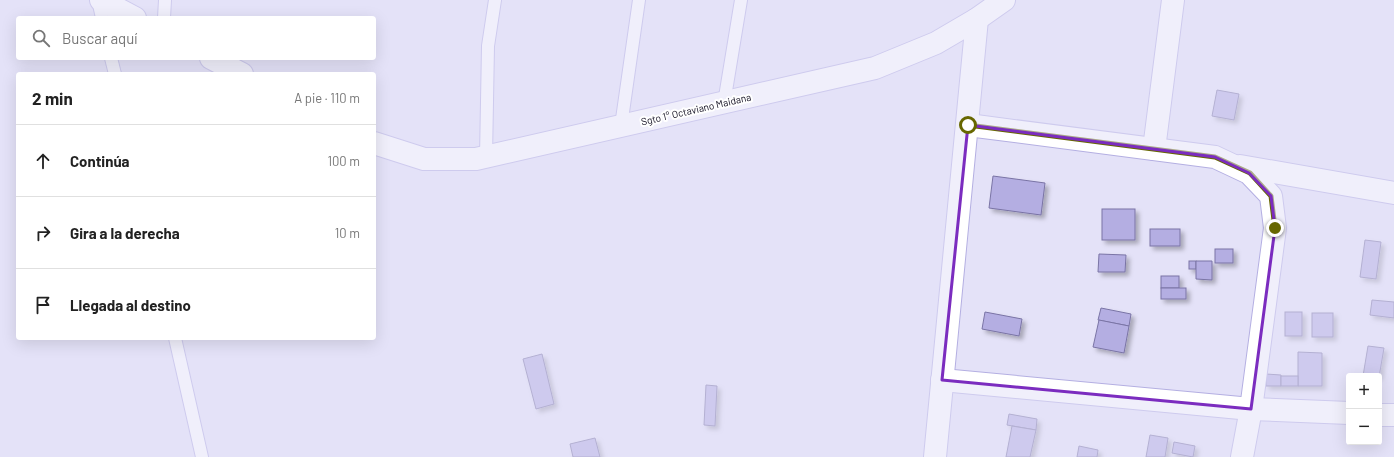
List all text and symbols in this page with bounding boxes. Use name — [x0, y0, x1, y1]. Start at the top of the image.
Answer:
search box — [16, 16, 376, 60]
icon: search — [30, 27, 52, 49]
text: Buscar aquí — [62, 29, 138, 47]
text: 2 min — [32, 88, 73, 108]
text: A pie · 110 m — [294, 90, 360, 106]
street label: Sgto 1° Octaviano Maidana — [640, 90, 752, 128]
route start — [959, 116, 977, 134]
icon: ahead — [32, 150, 54, 172]
text: Continúa — [70, 152, 130, 170]
text: 100 m — [327, 153, 360, 169]
route end — [1266, 219, 1284, 237]
icon: right — [32, 222, 54, 244]
text: Gira a la derecha — [70, 224, 180, 242]
text: 10 m — [335, 225, 360, 241]
icon: arrive — [32, 294, 54, 316]
text: Llegada al destino — [70, 296, 191, 314]
map controls — [1346, 373, 1382, 445]
button: + — [1346, 373, 1382, 409]
button: − — [1346, 409, 1382, 445]

